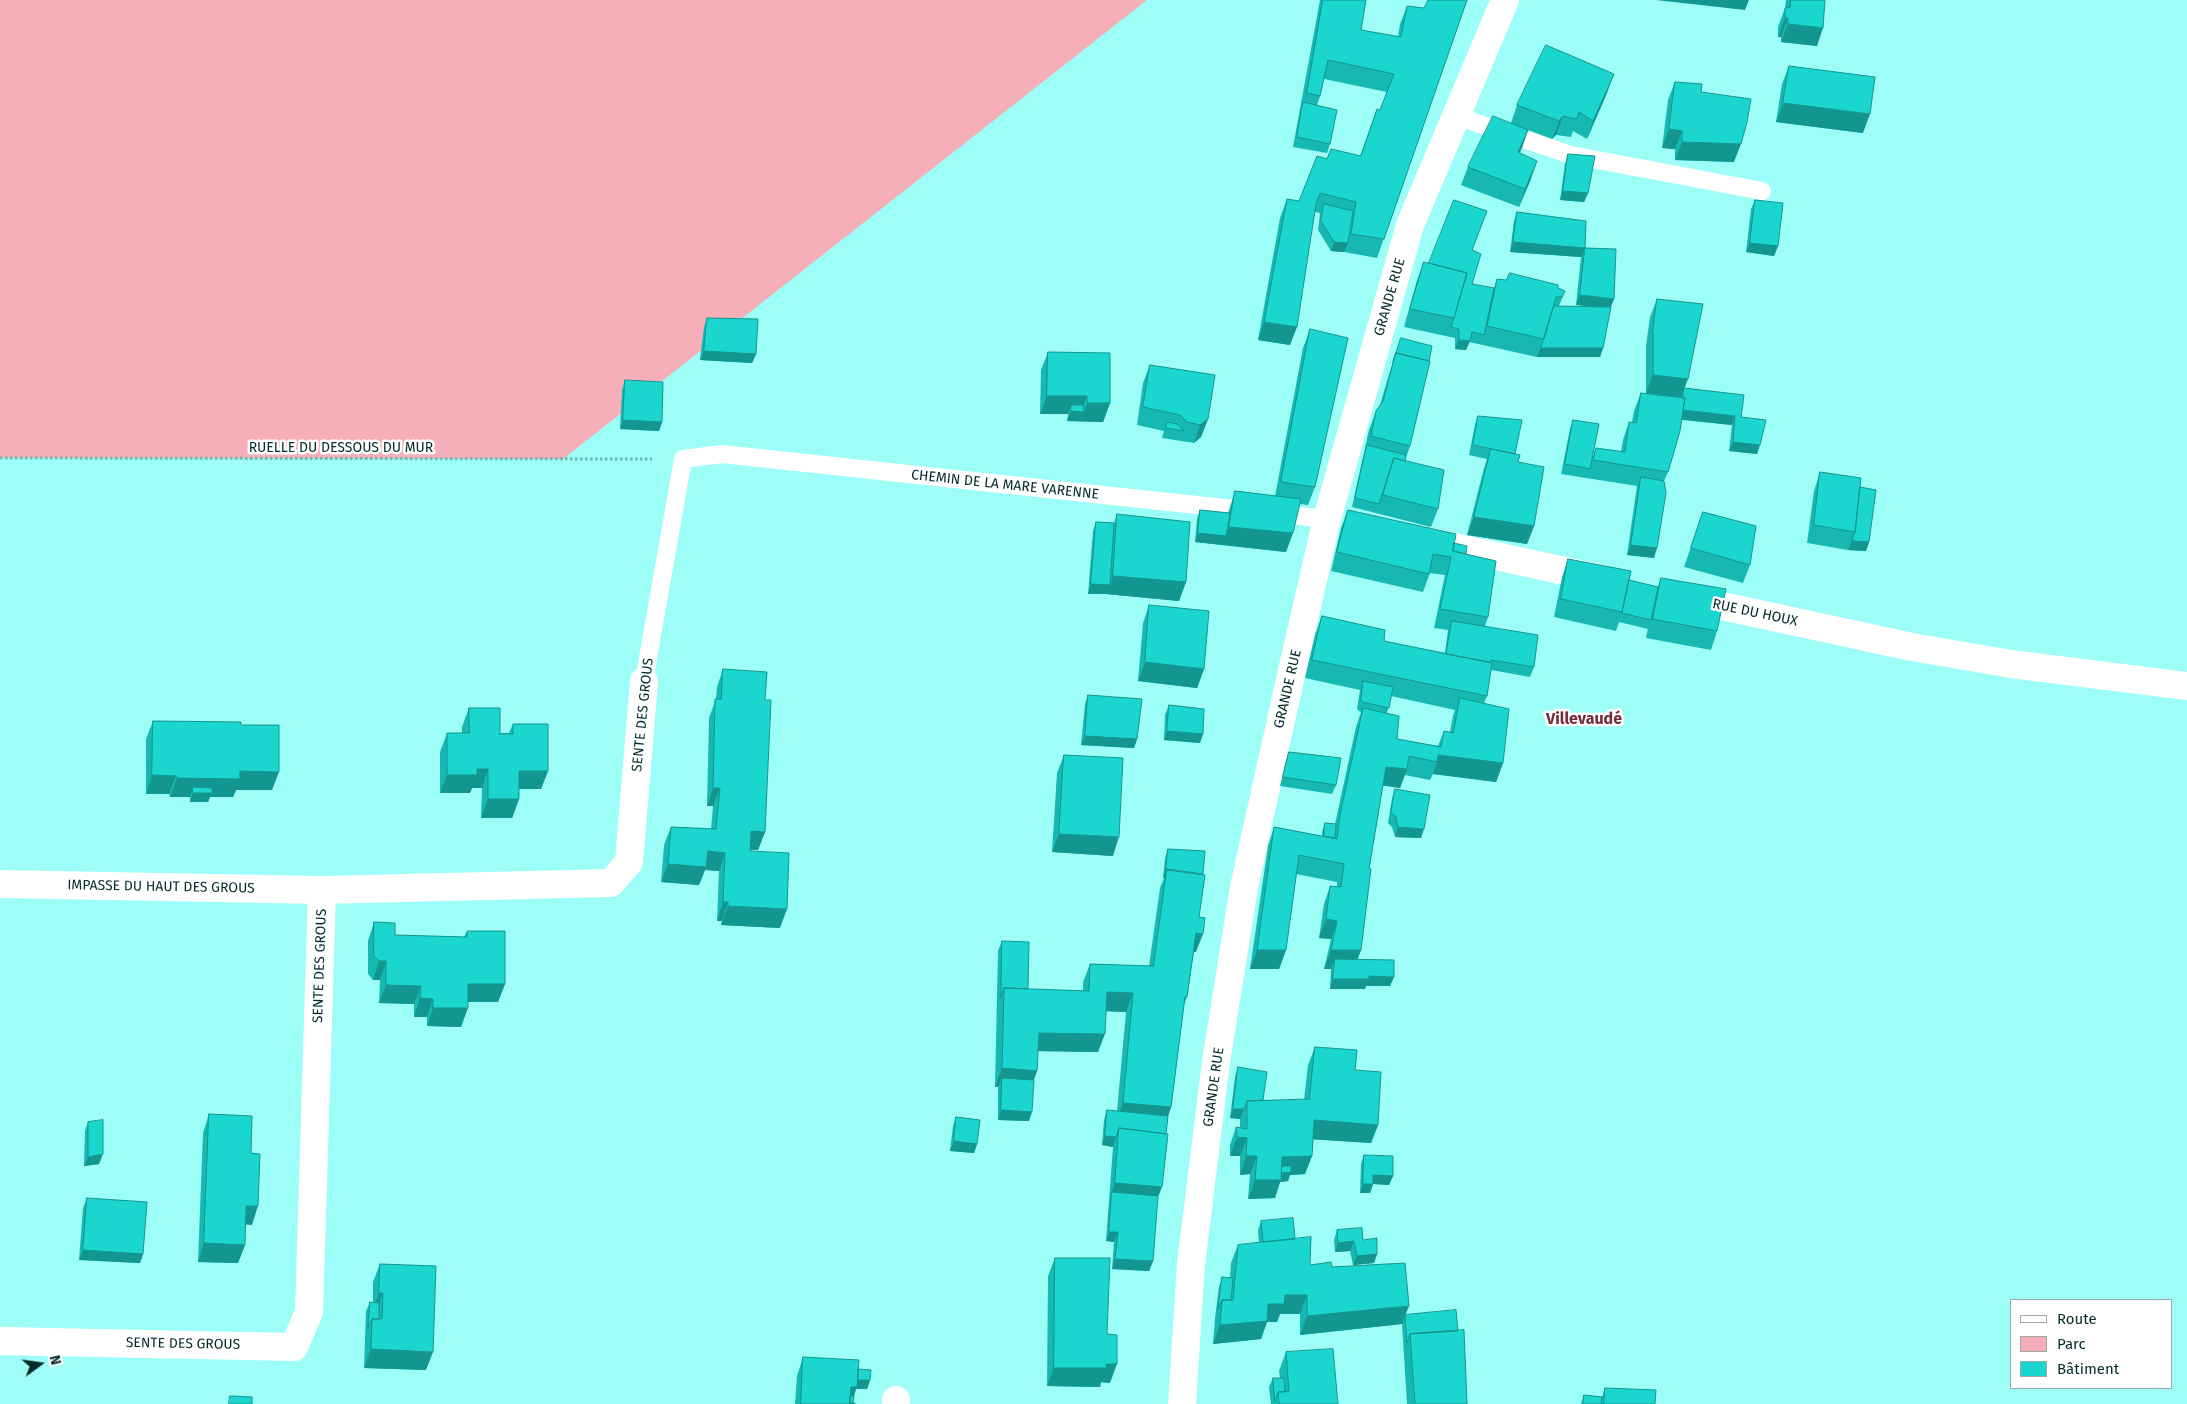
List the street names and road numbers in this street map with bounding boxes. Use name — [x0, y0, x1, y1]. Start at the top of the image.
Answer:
street label: GRANDE RUE — [1371, 256, 1409, 338]
street label: RUELLE DU DESSOUS DU MUR — [249, 440, 433, 456]
street label: CHEMIN DE LA MARE VARENNE — [910, 467, 1100, 503]
street label: RUE DU HOUX — [1711, 596, 1799, 630]
street label: GRANDE RUE — [1271, 648, 1305, 730]
street label: SENTE DES GROUS — [629, 657, 657, 773]
street label: IMPASSE DU HAUT DES GROUS — [67, 877, 255, 897]
street label: SENTE DES GROUS — [310, 908, 330, 1024]
street label: GRANDE RUE — [1200, 1046, 1228, 1128]
street label: SENTE DES GROUS — [126, 1335, 240, 1353]

